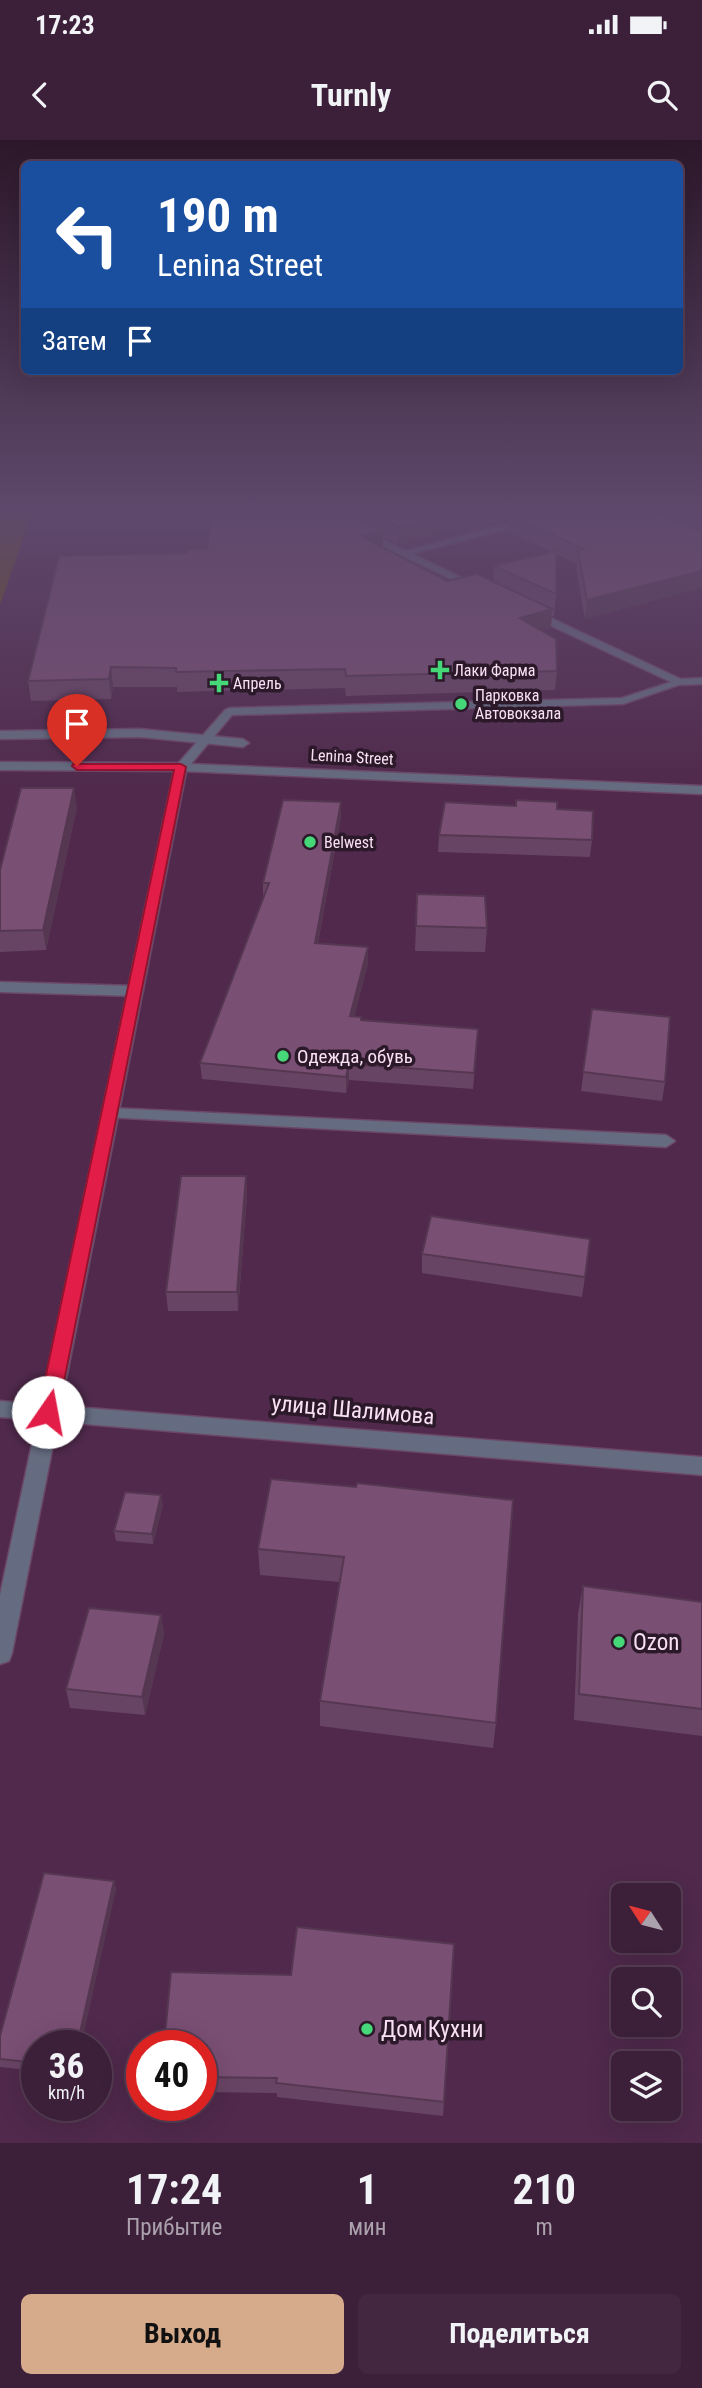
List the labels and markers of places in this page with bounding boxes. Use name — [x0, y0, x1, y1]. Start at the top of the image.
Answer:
place label: Лаки Фарма — [454, 661, 535, 680]
marker: Лаки Фарма — [432, 662, 448, 678]
place label: Апрель — [233, 674, 282, 693]
marker: Апрель — [211, 675, 227, 691]
place label: Парковка Автовокзала — [475, 686, 561, 723]
pin — [47, 694, 107, 766]
marker: Парковка Автовокзала — [453, 696, 469, 712]
place label: Belwest — [324, 833, 374, 852]
marker: Belwest — [302, 834, 318, 850]
place label: Одежда, обувь — [297, 1045, 413, 1068]
marker: Одежда, обувь — [275, 1048, 291, 1064]
place label: Ozon — [633, 1629, 679, 1656]
marker: Ozon — [611, 1634, 627, 1650]
place label: Дом Кухни — [381, 2016, 483, 2043]
marker: Дом Кухни — [359, 2021, 375, 2037]

